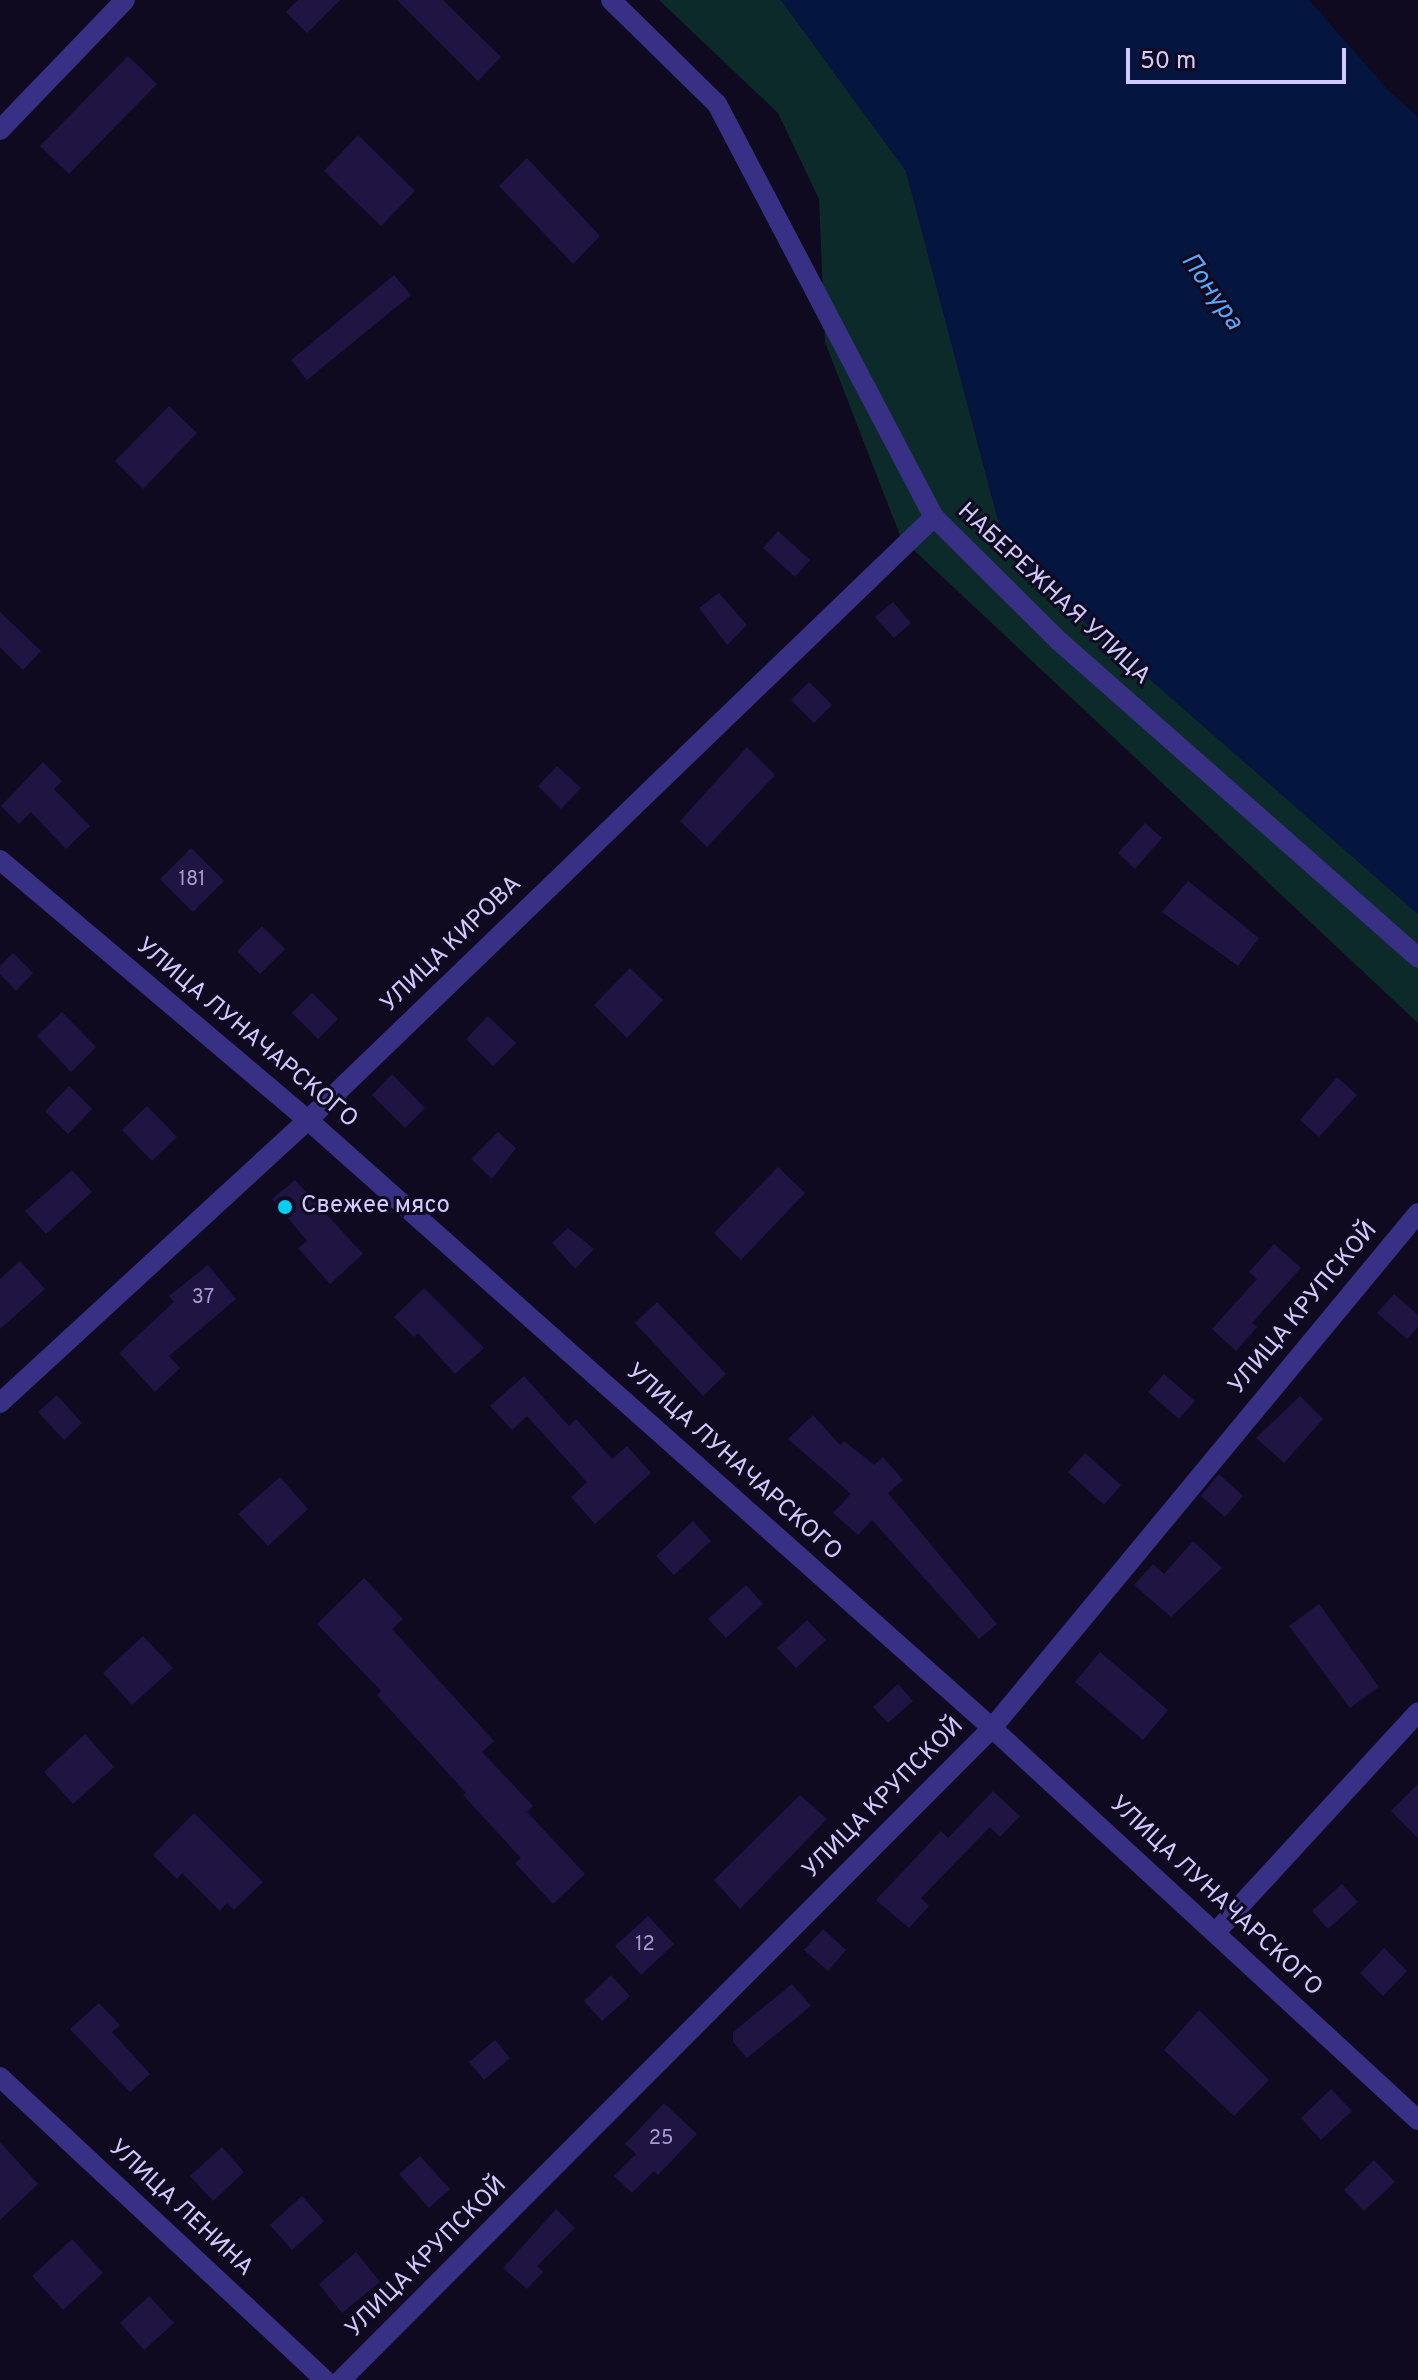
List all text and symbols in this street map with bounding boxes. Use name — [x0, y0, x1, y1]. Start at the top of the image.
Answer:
scale bar — [1130, 32, 1350, 82]
text: 50 m — [1140, 47, 1196, 77]
water label: Понура — [1173, 247, 1249, 337]
street label: НАБЕРЕЖНАЯ УЛИЦА — [950, 498, 1156, 692]
house number: 181 — [178, 868, 206, 892]
street label: УЛИЦА КИРОВА — [375, 870, 529, 1020]
street label: УЛИЦА ЛУНАЧАРСКОГО — [129, 933, 363, 1135]
place label: Свежее мясо — [301, 1193, 450, 1221]
marker: Свежее мясо — [276, 1198, 294, 1216]
street label: УЛИЦА КРУПСКОЙ — [1223, 1217, 1385, 1401]
house number: 37 — [192, 1286, 214, 1310]
street label: УЛИЦА ЛУНАЧАРСКОГО — [619, 1358, 847, 1568]
street label: УЛИЦА КРУПСКОЙ — [797, 1712, 971, 1886]
street label: УЛИЦА ЛУНАЧАРСКОГО — [1102, 1791, 1328, 2003]
house number: 12 — [635, 1933, 655, 1957]
house number: 25 — [649, 2127, 673, 2151]
street label: УЛИЦА ЛЕНИНА — [101, 2134, 259, 2284]
street label: УЛИЦА КРУПСКОЙ — [340, 2171, 514, 2345]

